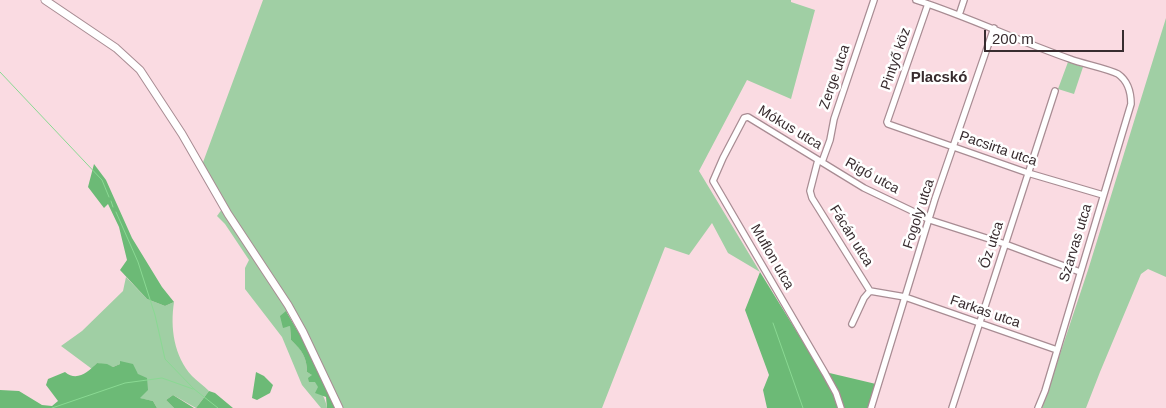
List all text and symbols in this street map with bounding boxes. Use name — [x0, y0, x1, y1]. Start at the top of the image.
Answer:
scale bar — [986, 20, 1126, 52]
street label: Pintyő köz — [878, 26, 914, 92]
text: 200 m — [992, 30, 1034, 47]
street label: Zerge utca — [816, 43, 854, 111]
district label: Placskó — [911, 69, 967, 87]
street label: Mókus utca — [755, 102, 825, 154]
street label: Pacsirta utca — [957, 128, 1039, 170]
street label: Rigó utca — [842, 154, 902, 198]
street label: Fogoly utca — [900, 177, 938, 251]
street label: Fácán utca — [826, 202, 876, 270]
street label: Szarvas utca — [1056, 202, 1096, 284]
street label: Őz utca — [977, 219, 1007, 271]
street label: Muflon utca — [747, 221, 797, 293]
street label: Farkas utca — [948, 292, 1022, 332]

